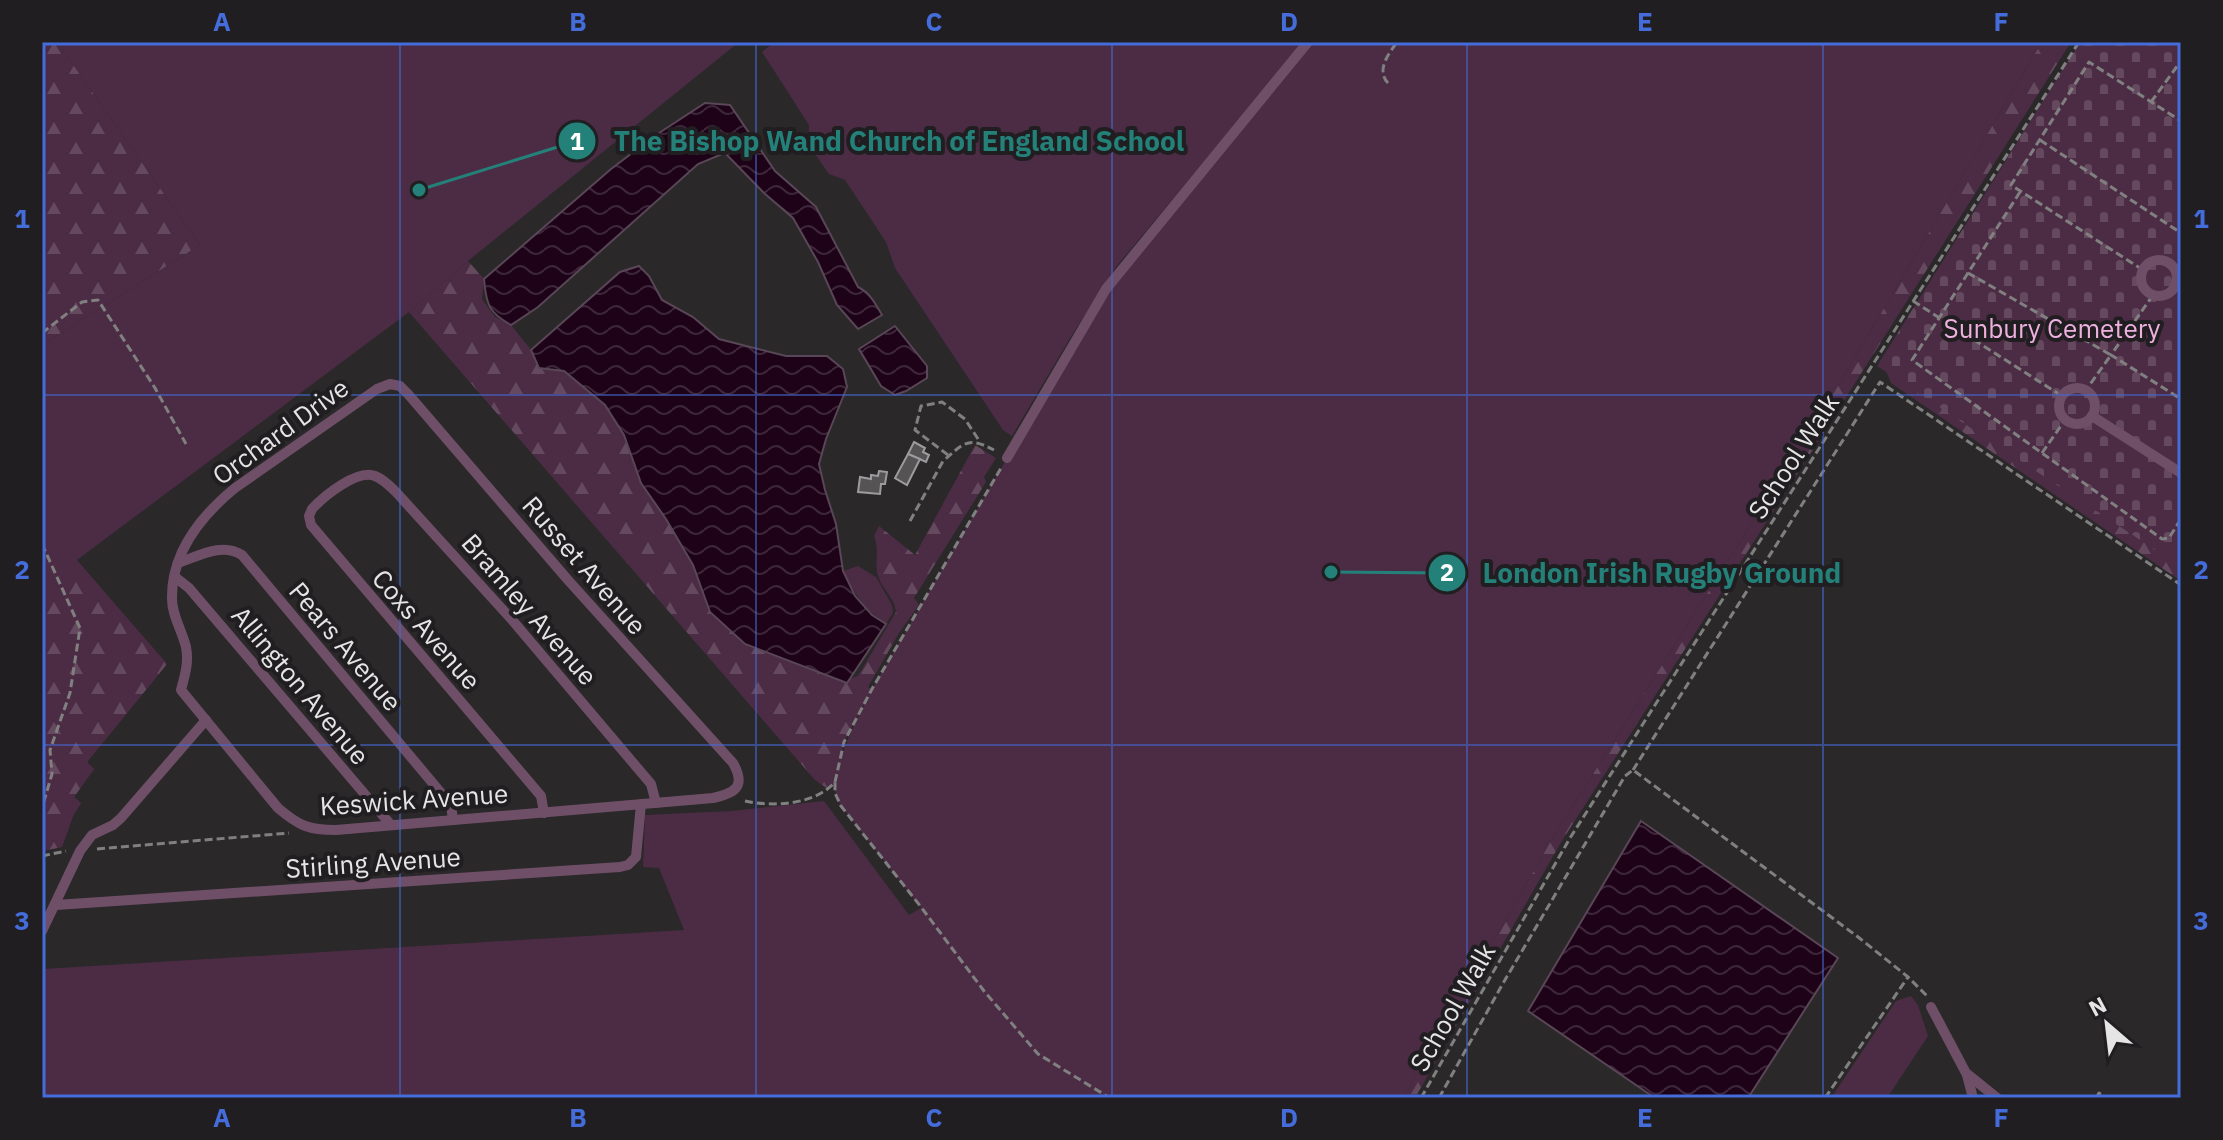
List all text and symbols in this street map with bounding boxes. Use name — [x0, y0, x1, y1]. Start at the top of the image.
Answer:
text: A — [213, 4, 231, 38]
text: B — [569, 4, 587, 38]
text: C — [926, 4, 943, 38]
text: D — [1280, 4, 1298, 38]
text: E — [1637, 4, 1653, 38]
text: F — [1993, 4, 2009, 38]
callout: The Bishop Wand Church of England School — [557, 115, 1200, 167]
text: The Bishop Wand Church of England School — [614, 122, 1184, 159]
text: 1 — [570, 125, 584, 157]
text: 1 — [14, 201, 30, 235]
text: 1 — [2193, 201, 2209, 235]
park label: Sunbury Cemetery — [1944, 311, 2160, 345]
street label: Orchard Drive — [205, 370, 355, 492]
street label: School Walk — [1740, 387, 1846, 525]
street label: Russet Avenue — [515, 489, 655, 641]
street label: Bramley Avenue — [455, 526, 605, 692]
callout: London Irish Rugby Ground — [1427, 547, 1857, 599]
text: 2 — [14, 552, 30, 586]
text: 2 — [2193, 552, 2209, 586]
text: London Irish Rugby Ground — [1483, 554, 1841, 591]
text: 2 — [1440, 556, 1454, 588]
street label: Coxs Avenue — [365, 562, 489, 696]
street label: Pears Avenue — [282, 574, 410, 718]
street label: Allington Avenue — [225, 599, 377, 771]
street label: Keswick Avenue — [319, 775, 509, 823]
street label: Stirling Avenue — [284, 839, 462, 885]
text: 3 — [14, 903, 30, 937]
text: 3 — [2193, 903, 2209, 937]
street label: School Walk — [1402, 936, 1503, 1077]
north arrow — [2067, 984, 2147, 1064]
text: N — [2084, 989, 2111, 1022]
text: A — [213, 1100, 231, 1134]
text: B — [569, 1100, 587, 1134]
text: C — [926, 1100, 943, 1134]
text: D — [1280, 1100, 1298, 1134]
text: E — [1637, 1100, 1653, 1134]
text: F — [1993, 1100, 2009, 1134]

